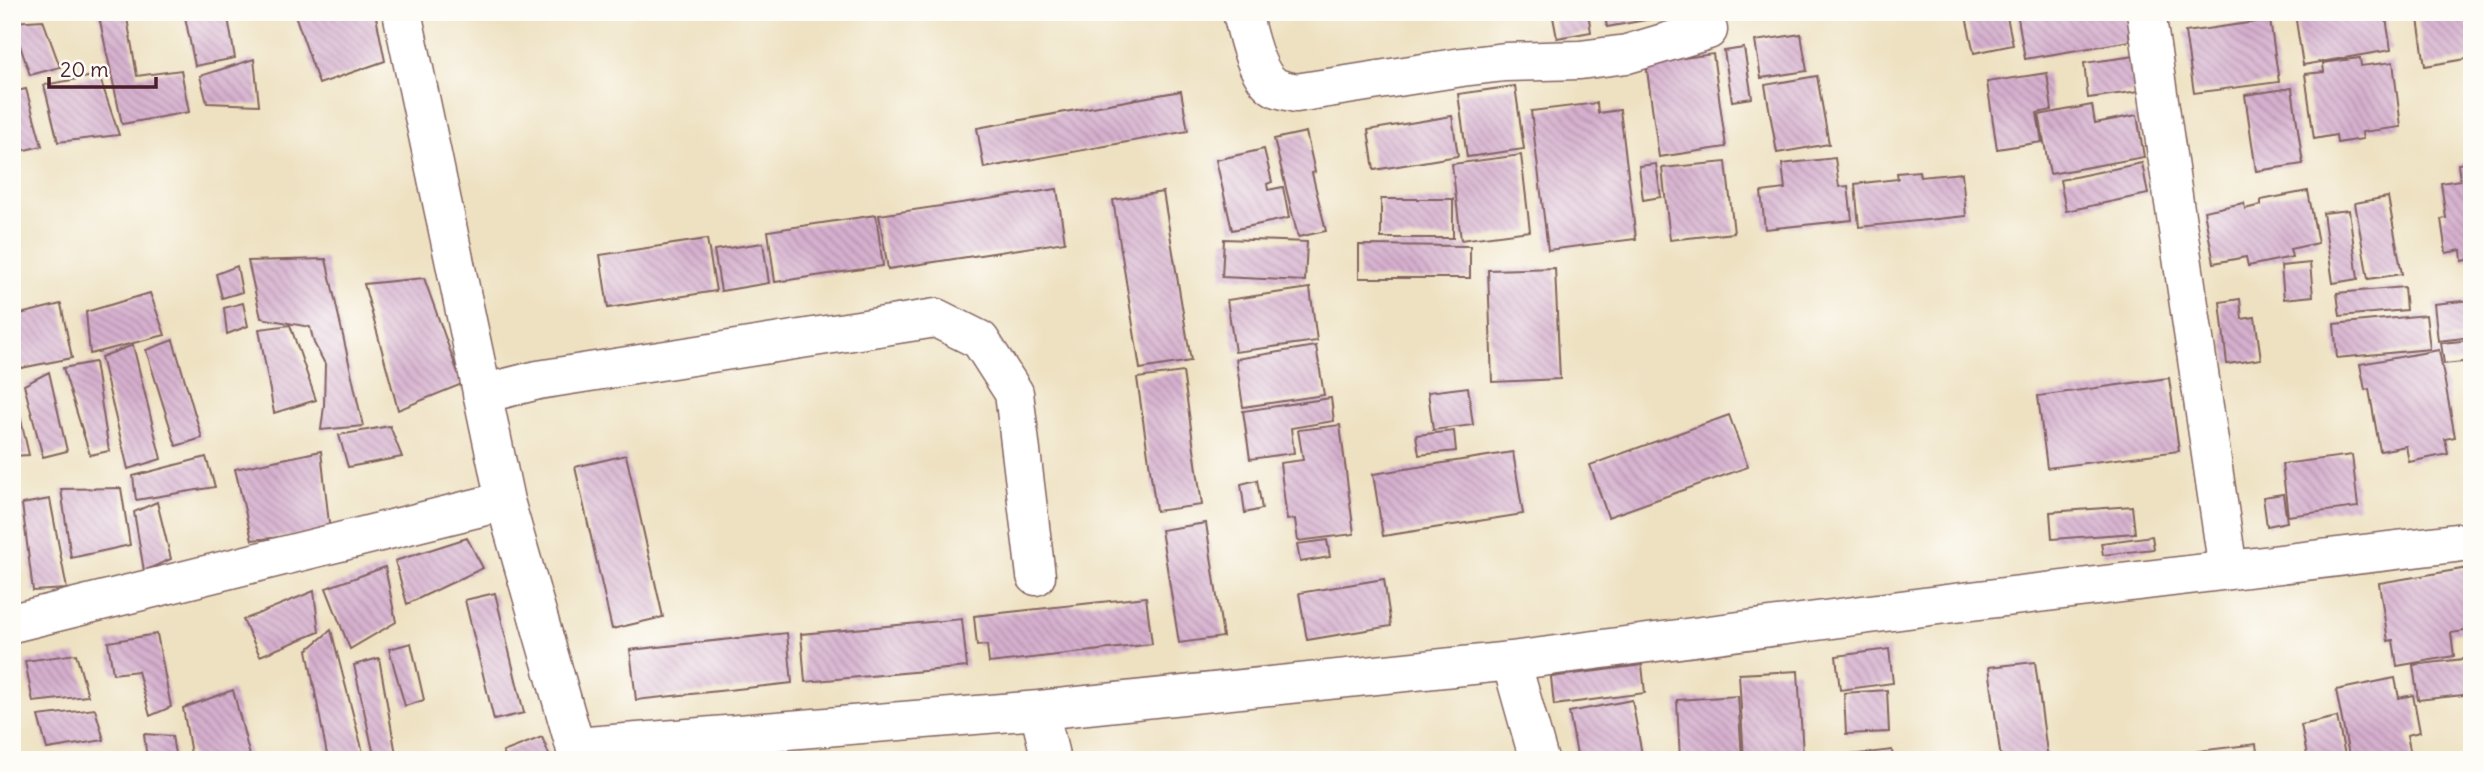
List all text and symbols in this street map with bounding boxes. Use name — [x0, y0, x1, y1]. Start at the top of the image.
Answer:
scale bar — [49, 46, 156, 90]
text: 20 m — [60, 56, 109, 83]

